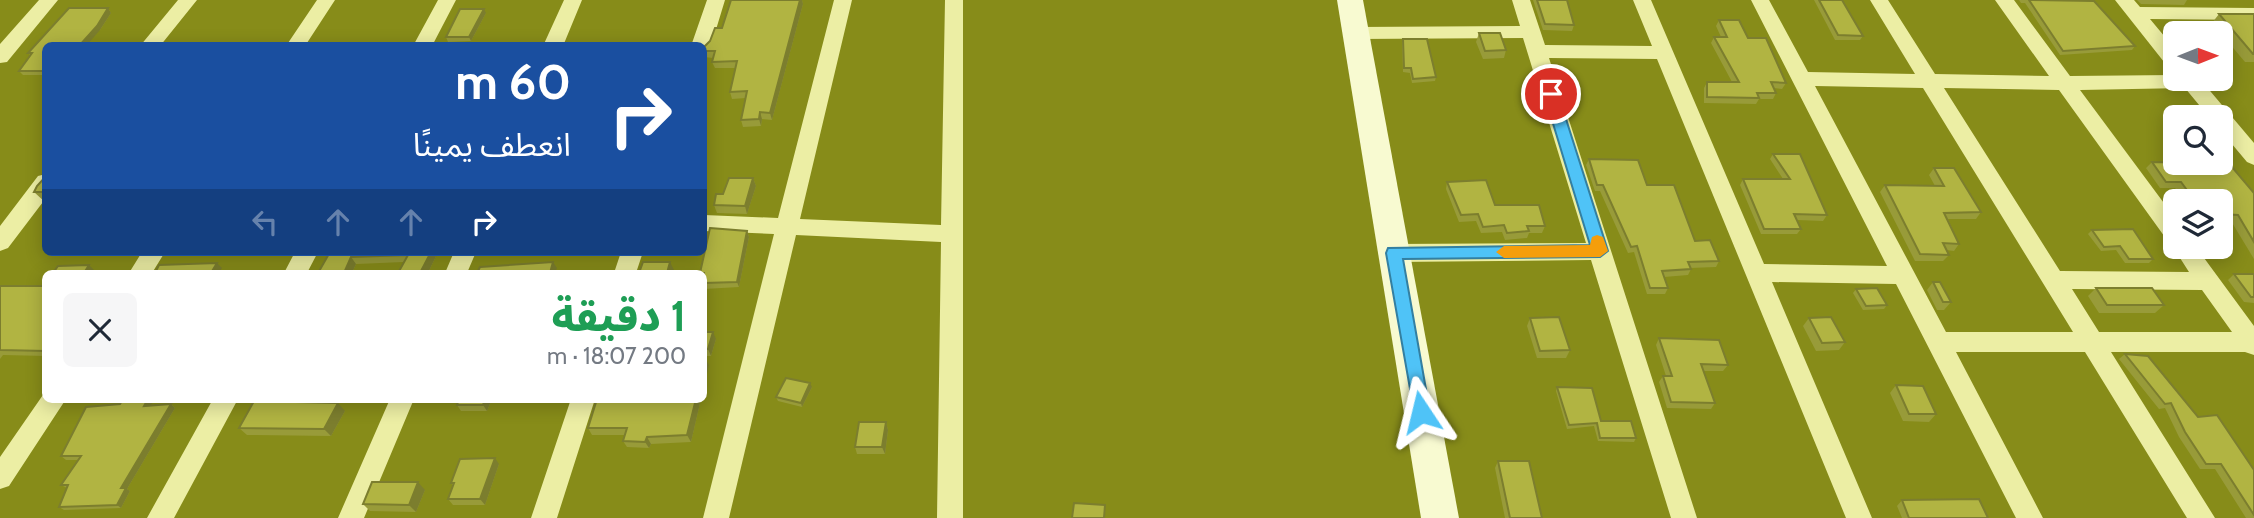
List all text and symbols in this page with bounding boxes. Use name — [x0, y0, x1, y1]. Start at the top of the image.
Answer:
north arrow — [2163, 21, 2233, 91]
map controls — [2163, 21, 2233, 259]
text: 60 m — [455, 52, 571, 111]
pin — [1521, 64, 1581, 124]
icon: right — [595, 70, 686, 161]
icon: arrive — [1532, 75, 1570, 113]
button: search — [2163, 105, 2233, 175]
text: انعطف يمينًا — [413, 125, 571, 164]
button: layers — [2163, 189, 2233, 259]
icon: left — [246, 203, 284, 241]
icon: ahead — [319, 203, 357, 241]
icon: ahead — [392, 203, 430, 241]
icon: right — [465, 203, 503, 241]
text: 1 دقيقة — [551, 290, 686, 342]
button: close — [63, 293, 137, 367]
text: 200 m · 18:07 — [547, 342, 686, 370]
position arrow — [1384, 375, 1458, 449]

